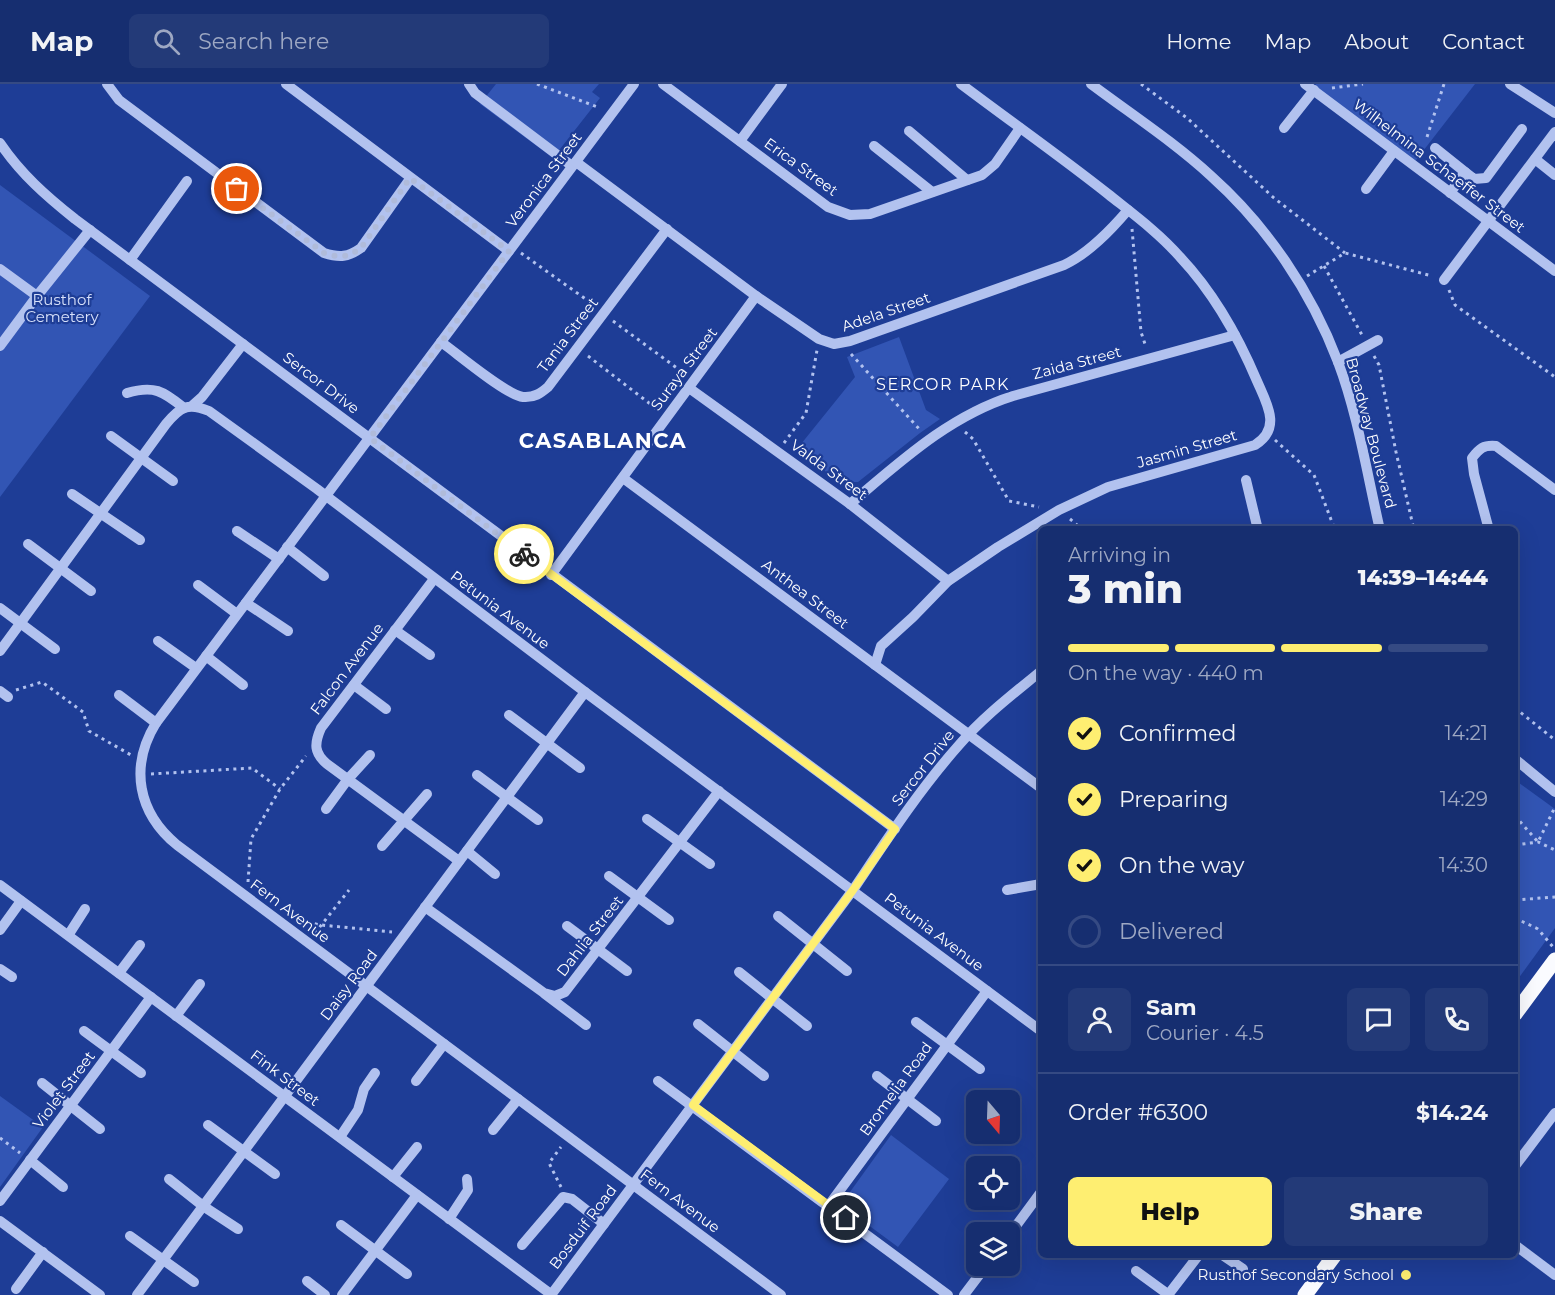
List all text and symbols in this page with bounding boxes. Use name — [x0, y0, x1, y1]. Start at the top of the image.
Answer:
search box — [129, 14, 549, 68]
text: Map — [30, 24, 93, 58]
icon: search — [150, 25, 183, 58]
text: Search here — [198, 28, 329, 55]
text: Home — [1166, 29, 1231, 54]
text: Map — [1264, 29, 1311, 54]
text: About — [1344, 29, 1409, 54]
text: Contact — [1442, 29, 1525, 54]
street label: Wilhelmina Schaeffer Street — [1349, 95, 1529, 237]
street label: Veronica Street — [502, 128, 586, 231]
street label: Erica Street — [761, 133, 842, 200]
pin — [211, 163, 262, 214]
icon: bag — [220, 172, 253, 205]
street label: Adela Street — [839, 288, 932, 335]
park label: Rusthof Cemetery — [25, 290, 99, 326]
street label: Tania Street — [533, 293, 602, 376]
street label: Suraya Street — [646, 323, 721, 414]
street label: Zaida Street — [1030, 342, 1123, 383]
street label: Sercor Drive — [279, 348, 363, 418]
street label: Broadway Boulevard — [1342, 355, 1401, 510]
district label: SERCOR PARK — [876, 375, 1010, 394]
street label: Jasmin Street — [1134, 425, 1239, 472]
district label: CASABLANCA — [519, 428, 687, 453]
street label: Valda Street — [787, 435, 872, 504]
courier — [494, 524, 554, 584]
icon: bike — [508, 538, 541, 571]
text: Arriving in — [1068, 543, 1171, 567]
street label: Anthea Street — [758, 555, 853, 633]
text: 14:39–14:44 — [1358, 564, 1488, 591]
text: 3 min — [1068, 565, 1183, 613]
street label: Petunia Avenue — [447, 566, 554, 653]
street label: Falcon Avenue — [306, 619, 387, 719]
text: On the way · 440 m — [1068, 661, 1264, 685]
icon: check — [1068, 717, 1101, 750]
text: Confirmed — [1119, 720, 1236, 747]
text: 14:21 — [1445, 721, 1488, 745]
street label: Sercor Drive — [887, 726, 958, 809]
icon: check — [1068, 783, 1101, 816]
text: Preparing — [1119, 786, 1228, 813]
text: 14:29 — [1440, 787, 1488, 811]
icon: check — [1068, 849, 1101, 882]
text: On the way — [1119, 852, 1244, 879]
text: 14:30 — [1439, 853, 1488, 877]
street label: Fern Avenue — [247, 874, 334, 947]
street label: Petunia Avenue — [881, 888, 988, 975]
street label: Dahlia Street — [552, 891, 627, 980]
text: Delivered — [1119, 918, 1224, 945]
street label: Daisy Road — [316, 945, 381, 1024]
button: person — [1068, 988, 1131, 1051]
button: chat — [1347, 988, 1410, 1051]
button: phone — [1425, 988, 1488, 1051]
text: Sam — [1146, 994, 1197, 1021]
text: Courier · 4.5 — [1146, 1021, 1264, 1045]
street label: Bromelia Road — [855, 1038, 936, 1139]
street label: Fink Street — [247, 1045, 324, 1110]
street label: Violet Street — [28, 1047, 99, 1132]
north arrow — [966, 1090, 1020, 1144]
map controls — [966, 1090, 1020, 1276]
text: Order #6300 — [1068, 1099, 1208, 1126]
text: $14.24 — [1416, 1099, 1488, 1126]
button: locate — [966, 1156, 1020, 1210]
street label: Fern Avenue — [637, 1164, 724, 1237]
button: Help — [1068, 1177, 1272, 1246]
button: Share — [1284, 1177, 1488, 1246]
street label: Bosduif Road — [545, 1181, 620, 1273]
pin — [820, 1192, 871, 1243]
icon: home — [829, 1201, 862, 1234]
button: layers — [966, 1222, 1020, 1276]
place label: Rusthof Secondary School — [1197, 1265, 1394, 1284]
marker: Rusthof Secondary School — [1399, 1268, 1413, 1282]

